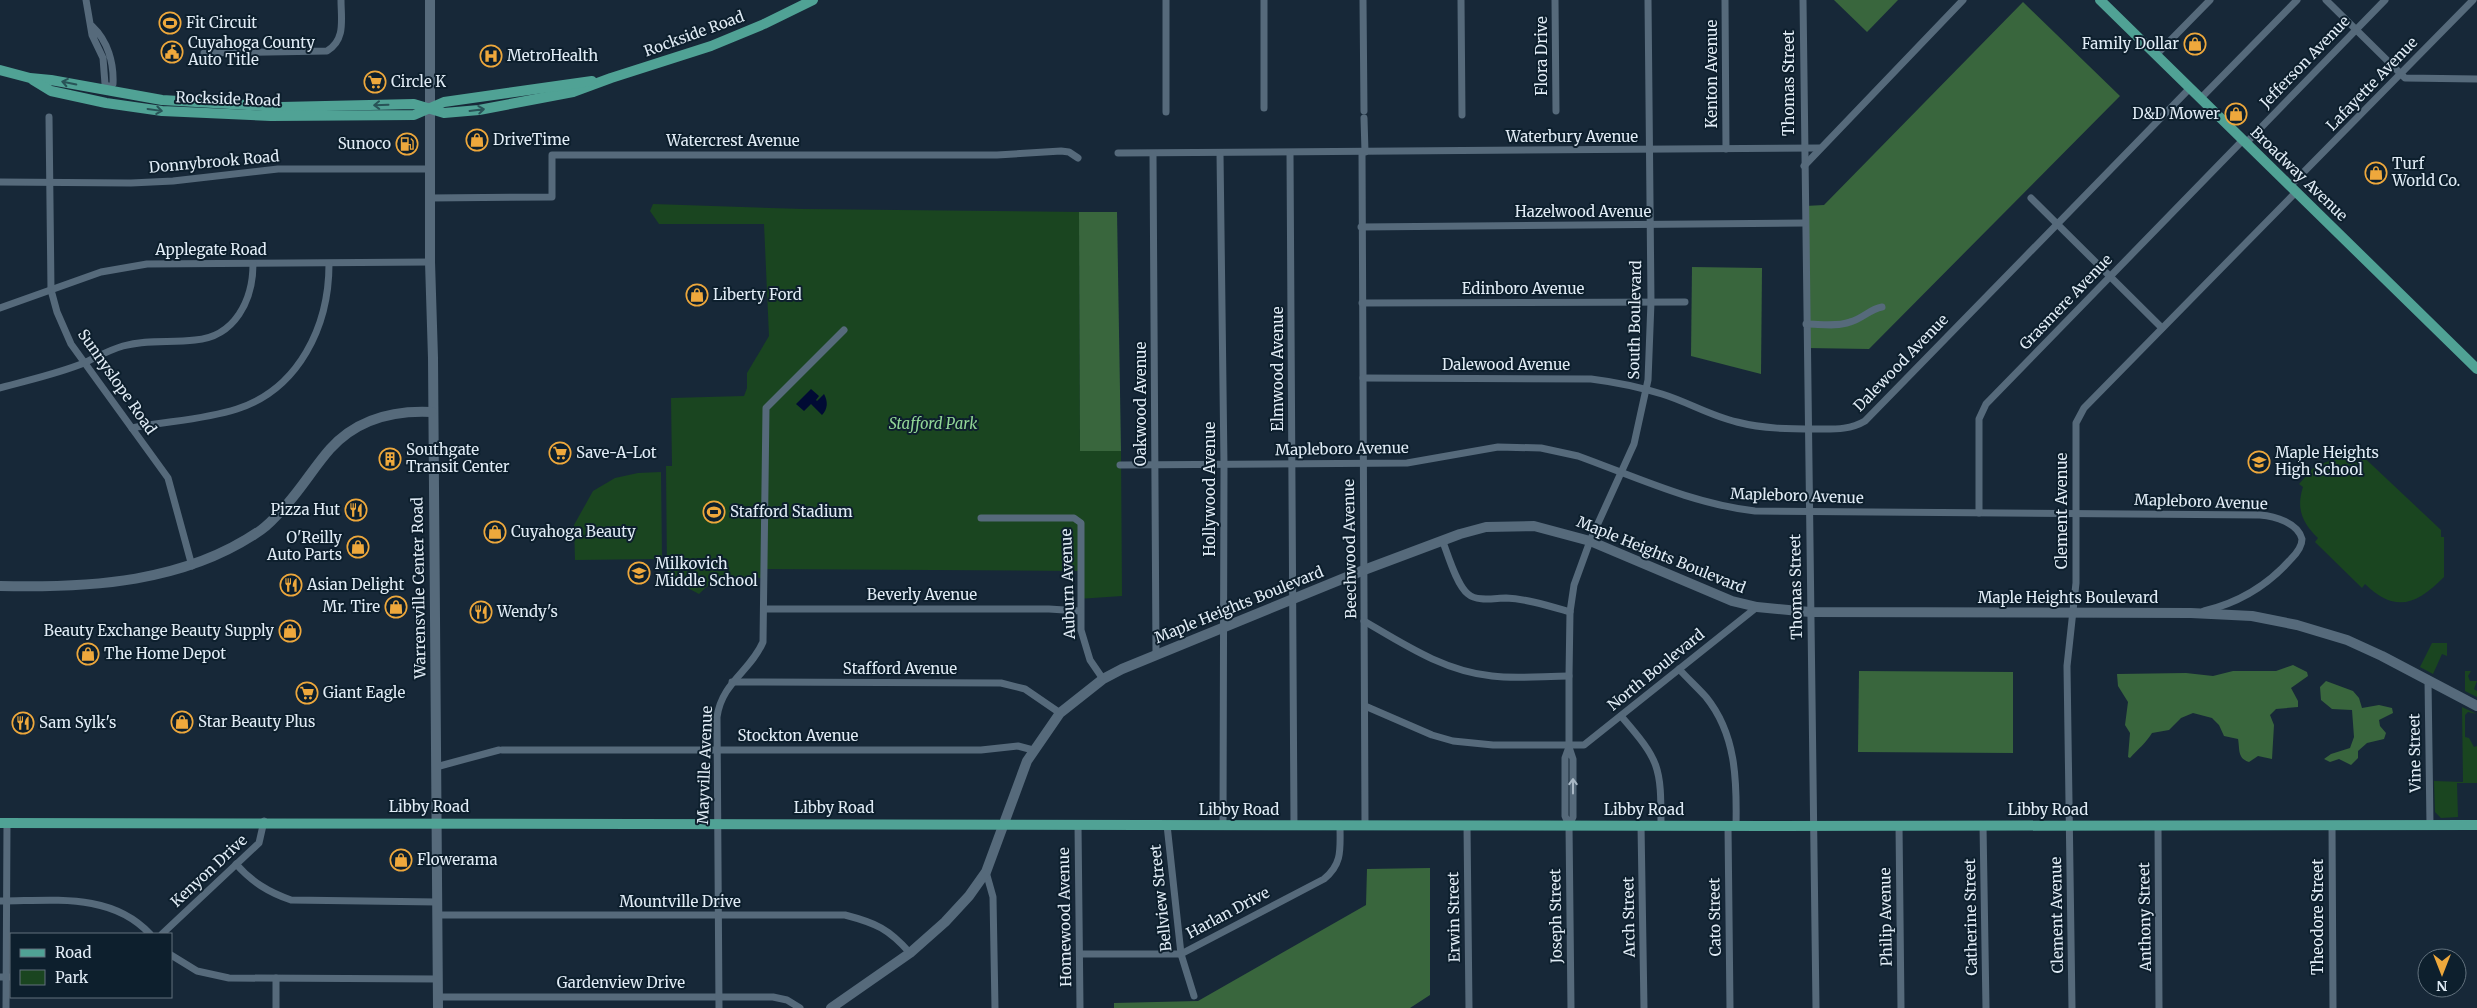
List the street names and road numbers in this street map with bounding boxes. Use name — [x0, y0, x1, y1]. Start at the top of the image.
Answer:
street label: Rockside Road — [641, 7, 747, 60]
street label: Jefferson Avenue — [2255, 11, 2354, 112]
street label: Flora Drive — [1532, 16, 1551, 96]
street label: Kenton Avenue — [1702, 20, 1721, 128]
street label: Thomas Street — [1779, 30, 1798, 136]
street label: Lafayette Avenue — [2322, 33, 2421, 135]
street label: Rockside Road — [175, 87, 281, 110]
street label: Broadway Avenue — [2247, 122, 2352, 225]
street label: Waterbury Avenue — [1505, 127, 1638, 146]
street label: Watercrest Avenue — [665, 131, 800, 150]
street label: Donnybrook Road — [148, 146, 280, 177]
street label: Hazelwood Avenue — [1515, 202, 1651, 221]
street label: Applegate Road — [154, 240, 267, 259]
street label: Grasmere Avenue — [2015, 250, 2116, 353]
street label: South Boulevard — [1624, 260, 1645, 380]
street label: Edinboro Avenue — [1462, 279, 1585, 298]
street label: Elmwood Avenue — [1268, 306, 1287, 432]
street label: Dalewood Avenue — [1849, 310, 1952, 415]
street label: Sunnyslope Road — [74, 325, 161, 438]
street label: Oakwood Avenue — [1131, 342, 1150, 466]
street label: Dalewood Avenue — [1442, 355, 1570, 374]
street label: Hollywood Avenue — [1200, 421, 1219, 556]
street label: Mapleboro Avenue — [1275, 438, 1409, 459]
street label: Clement Avenue — [2052, 452, 2071, 569]
street label: Beechwood Avenue — [1339, 479, 1360, 619]
street label: Mapleboro Avenue — [1730, 484, 1864, 507]
street label: Mapleboro Avenue — [2134, 490, 2268, 513]
street label: Warrensville Center Road — [407, 497, 430, 680]
street label: Maple Heights Boulevard — [1574, 512, 1748, 597]
street label: Auburn Avenue — [1056, 528, 1079, 641]
street label: Thomas Street — [1785, 534, 1806, 640]
street label: Maple Heights Boulevard — [1152, 562, 1326, 647]
street label: Beverly Avenue — [867, 585, 977, 604]
street label: Maple Heights Boulevard — [1978, 588, 2158, 607]
street label: North Boulevard — [1603, 625, 1708, 714]
street label: Stafford Avenue — [843, 659, 957, 678]
street label: Mayville Avenue — [693, 705, 716, 825]
street label: Vine Street — [2404, 713, 2425, 794]
street label: Stockton Avenue — [738, 726, 859, 745]
street label: Libby Road — [389, 797, 469, 816]
street label: Libby Road — [794, 798, 874, 817]
street label: Libby Road — [1199, 800, 1279, 819]
street label: Libby Road — [1604, 800, 1684, 819]
street label: Libby Road — [2008, 800, 2088, 819]
street label: Kenyon Drive — [166, 830, 251, 911]
street label: Bellview Street — [1145, 843, 1176, 953]
street label: Homewood Avenue — [1054, 847, 1075, 987]
street label: Clement Avenue — [2046, 856, 2067, 973]
street label: Catherine Street — [1960, 858, 1981, 976]
street label: Theodore Street — [2308, 859, 2327, 975]
street label: Anthony Street — [2134, 862, 2155, 973]
street label: Philip Avenue — [1875, 867, 1896, 967]
street label: Joseph Street — [1545, 868, 1566, 964]
street label: Erwin Street — [1443, 871, 1464, 963]
street label: Arch Street — [1618, 876, 1639, 959]
street label: Cato Street — [1704, 877, 1725, 956]
street label: Harlan Drive — [1183, 883, 1273, 942]
street label: Mountville Drive — [619, 892, 741, 911]
street label: Gardenview Drive — [557, 973, 685, 992]

